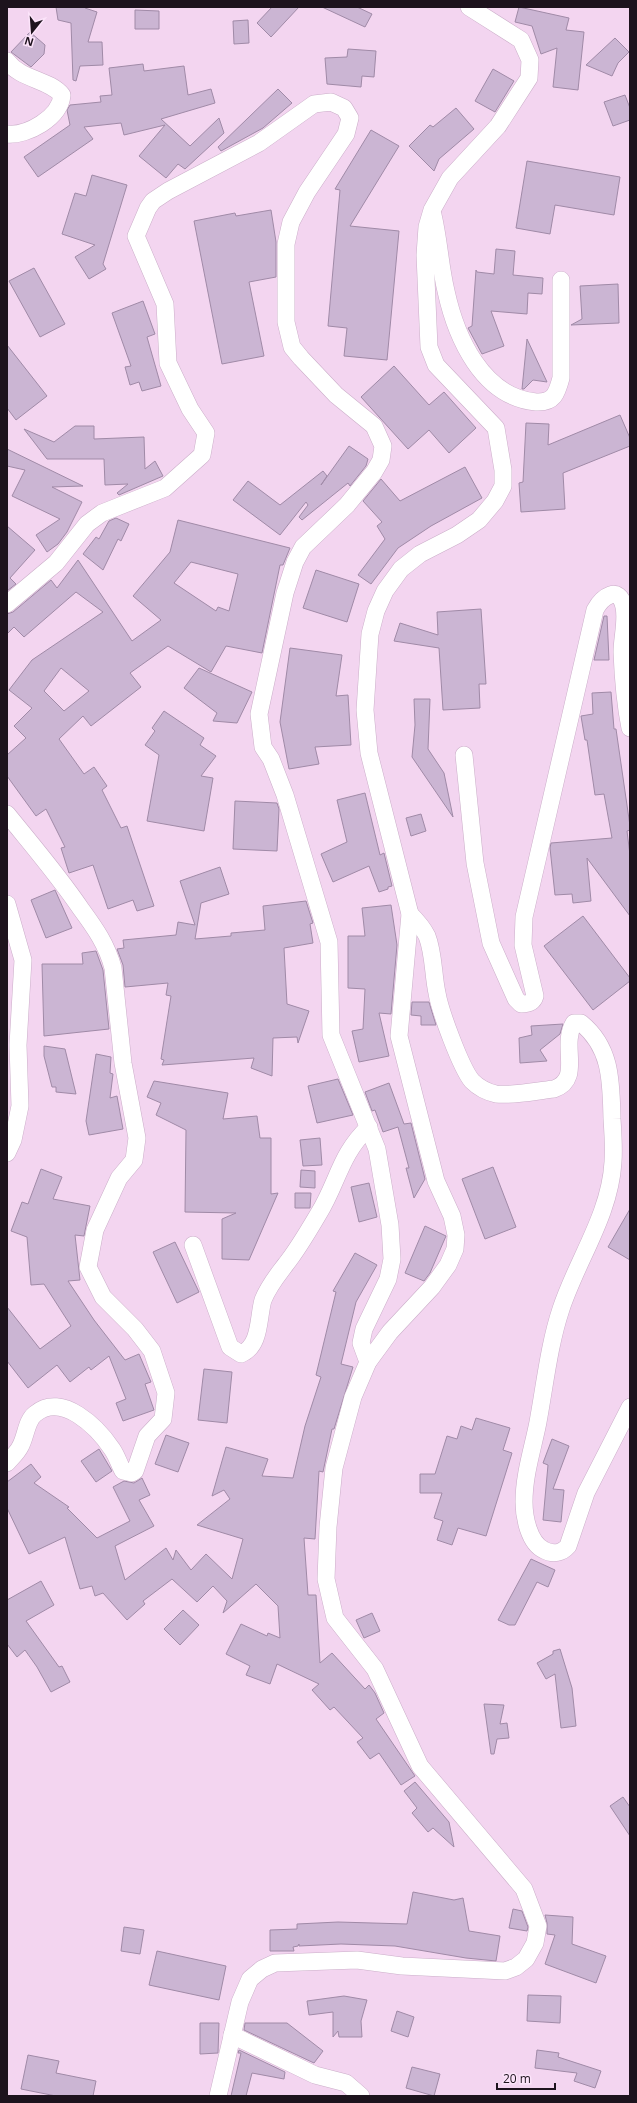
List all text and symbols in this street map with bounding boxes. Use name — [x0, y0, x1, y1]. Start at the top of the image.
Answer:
north arrow — [12, 12, 52, 52]
text: N — [22, 34, 35, 51]
scale bar — [497, 2065, 555, 2091]
text: 20 m — [503, 2070, 531, 2087]

